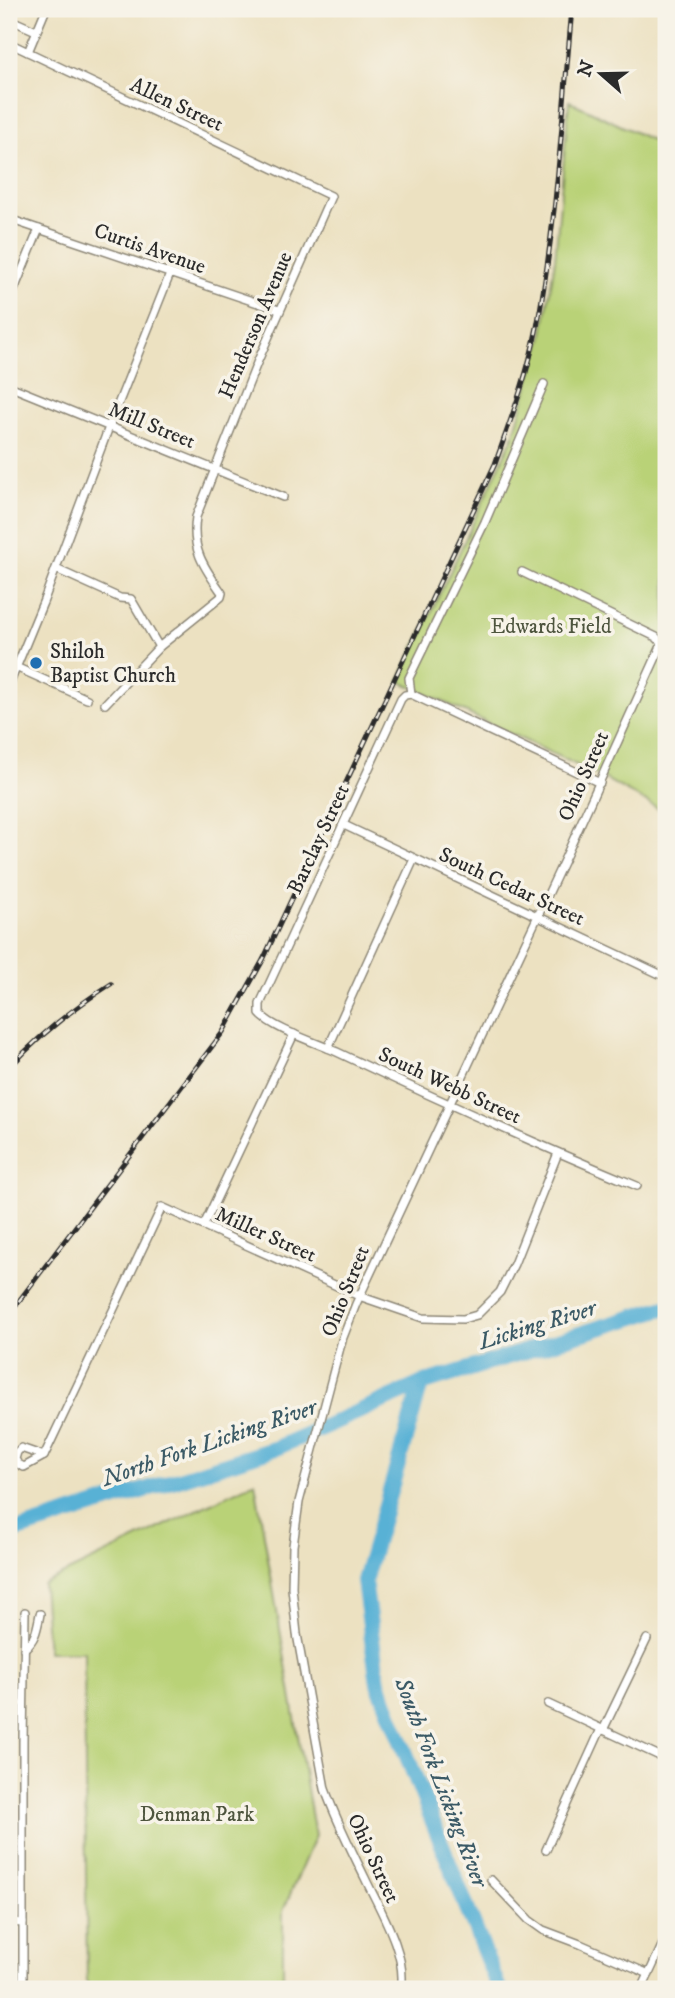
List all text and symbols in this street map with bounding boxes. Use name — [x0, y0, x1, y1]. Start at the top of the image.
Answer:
north arrow — [566, 38, 636, 108]
text: N — [573, 57, 600, 80]
street label: Allen Street — [126, 72, 228, 138]
street label: Curtis Avenue — [91, 218, 209, 280]
street label: Henderson Avenue — [213, 248, 299, 403]
street label: Mill Street — [104, 397, 199, 455]
park label: Edwards Field — [490, 614, 612, 640]
place label: Shiloh Baptist Church — [50, 639, 176, 689]
marker: Shiloh Baptist Church — [28, 655, 44, 671]
street label: Ohio Street — [553, 727, 615, 825]
street label: Barclay Street — [282, 780, 356, 899]
street label: South Cedar Street — [435, 842, 589, 932]
street label: South Webb Street — [374, 1042, 525, 1130]
street label: Miller Street — [211, 1201, 320, 1269]
street label: Ohio Street — [316, 1242, 376, 1341]
water label: Licking River — [473, 1293, 601, 1358]
water label: North Fork Licking River — [97, 1393, 322, 1494]
water label: South Fork Licking River — [387, 1673, 495, 1893]
park label: Denman Park — [140, 1802, 255, 1828]
street label: Ohio Street — [341, 1810, 405, 1907]

